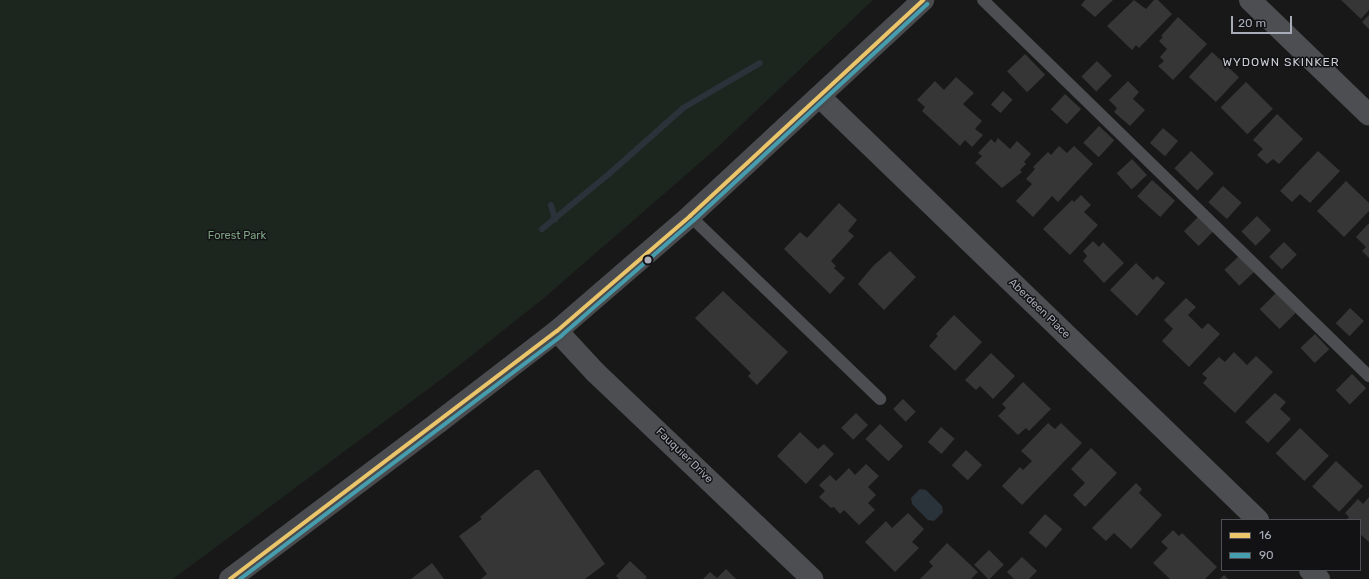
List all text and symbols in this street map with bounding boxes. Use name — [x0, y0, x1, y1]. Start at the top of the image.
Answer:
scale bar — [1233, 8, 1294, 34]
text: 20 m — [1238, 16, 1266, 30]
district label: WYDOWN SKINKER — [1222, 56, 1340, 70]
park label: Forest Park — [208, 229, 266, 243]
unlabelled marker — [643, 255, 653, 265]
street label: Aberdeen Place — [1005, 276, 1073, 342]
street label: Fauquier Drive — [653, 425, 715, 487]
legend — [1221, 519, 1361, 571]
text: 16 — [1259, 528, 1271, 542]
text: 90 — [1259, 548, 1274, 562]

